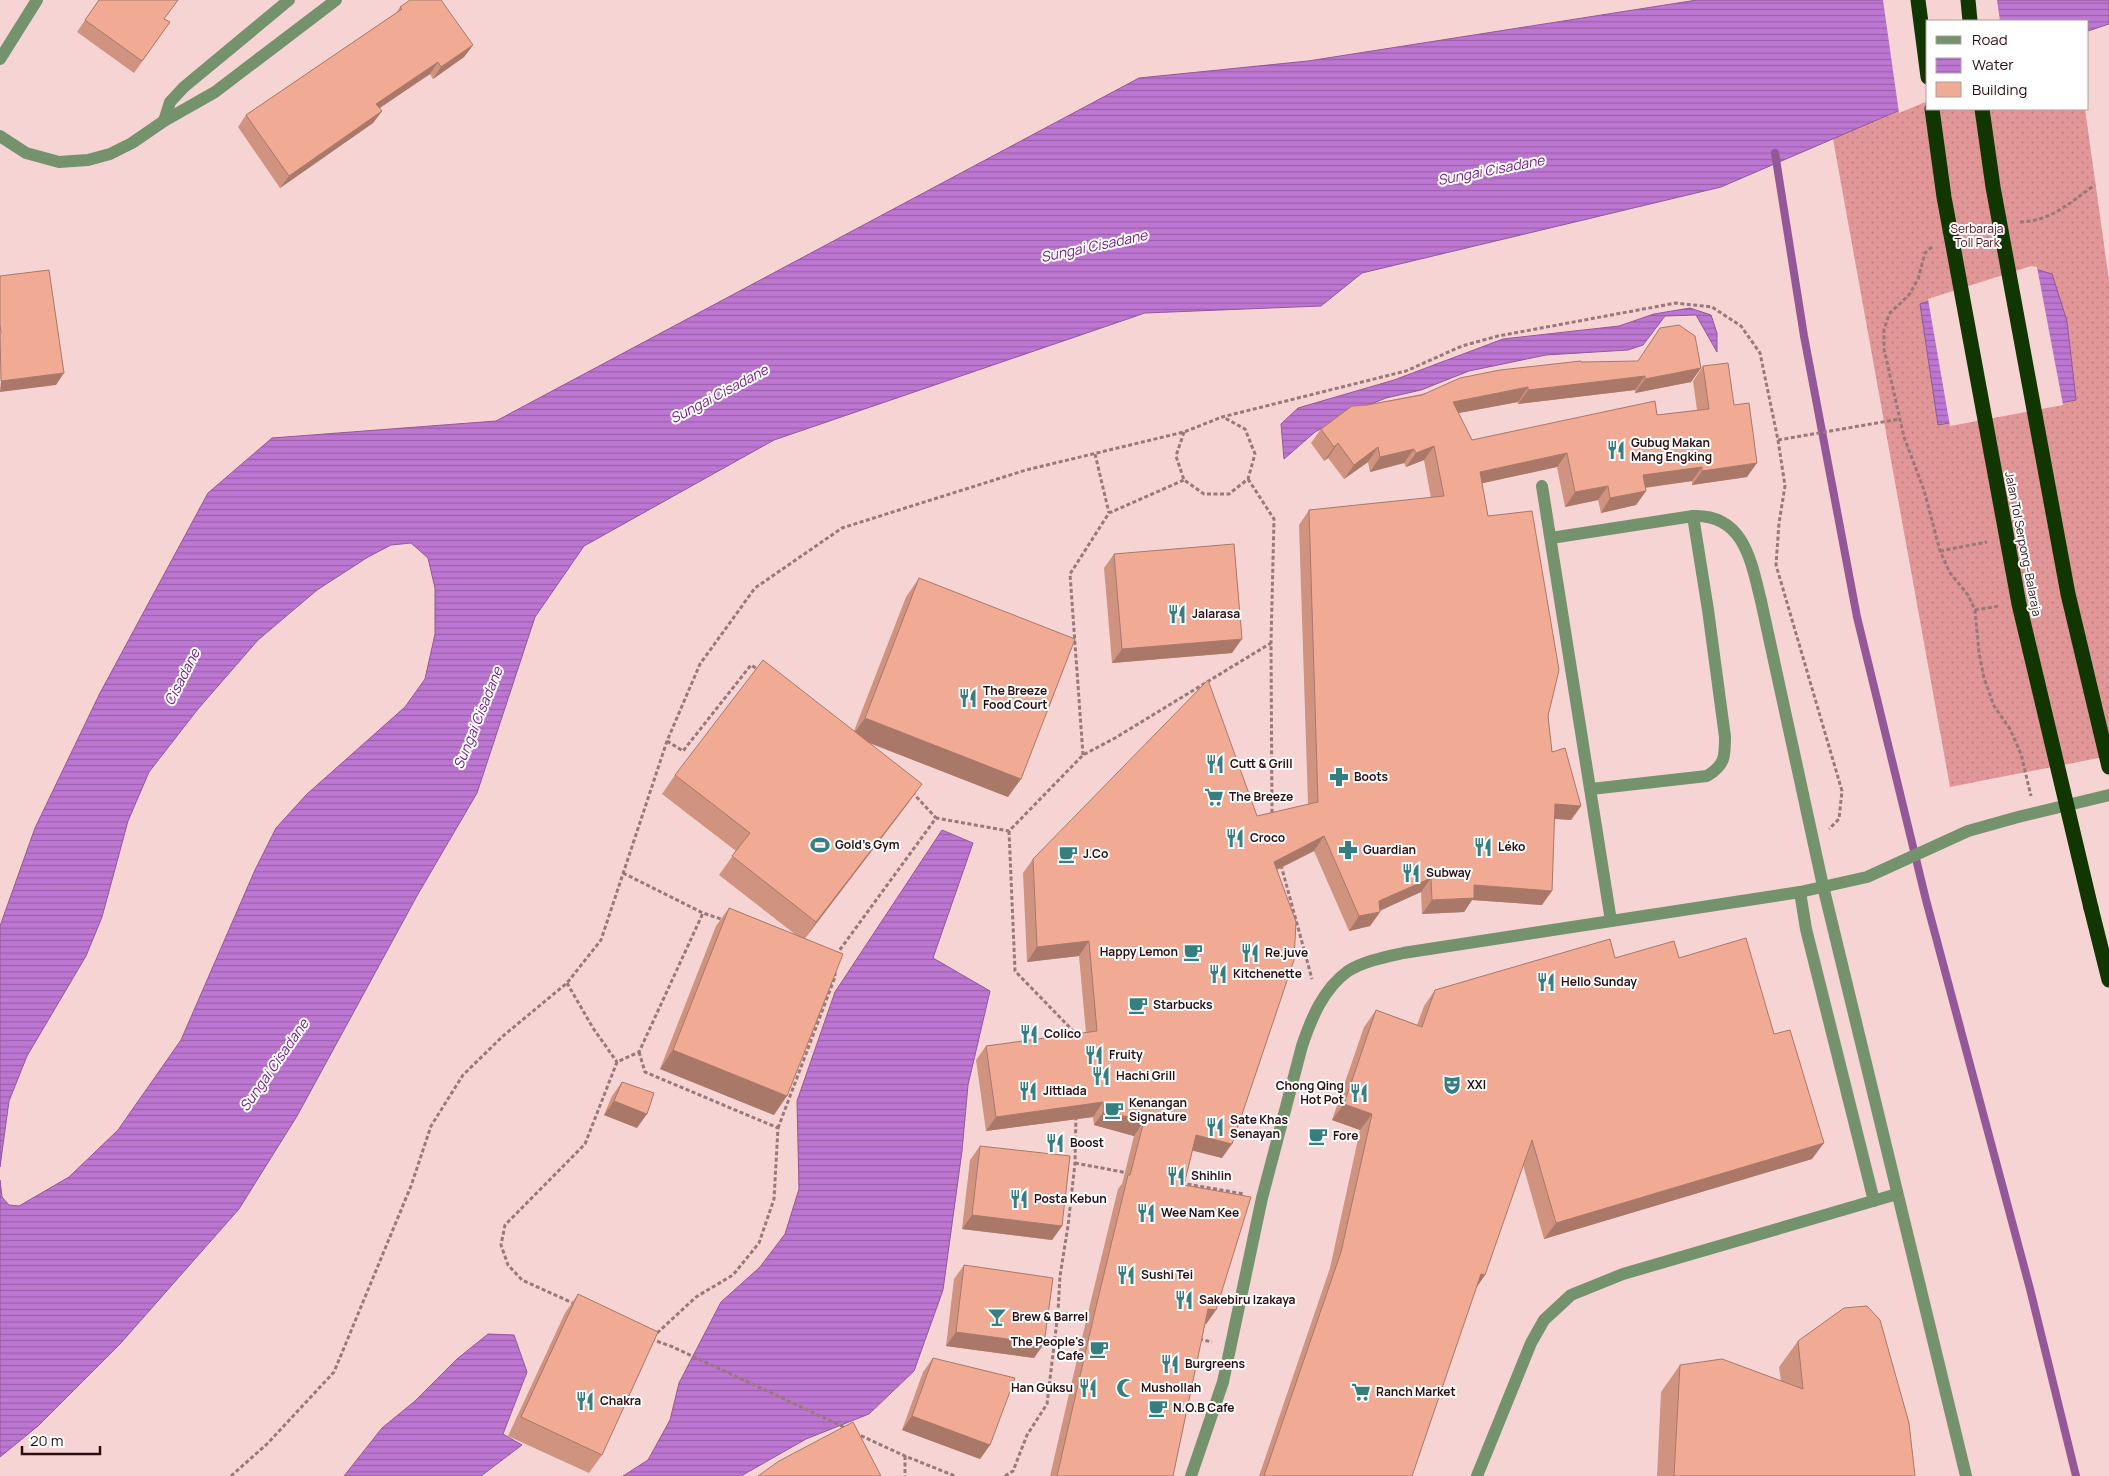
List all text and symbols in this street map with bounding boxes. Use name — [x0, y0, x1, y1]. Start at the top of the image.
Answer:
legend — [1926, 20, 2089, 110]
text: Road — [1972, 29, 2008, 50]
text: Water — [1972, 54, 2014, 75]
text: Building — [1972, 79, 2027, 100]
water label: Sungai Cisadane — [1436, 150, 1547, 189]
park label: Serbaraja Toll Park — [1951, 220, 2003, 251]
water label: Sungai Cisadane — [1039, 225, 1150, 266]
water label: Sungai Cisadane — [666, 359, 772, 427]
place label: Gubug Makan Mang Engking — [1631, 434, 1712, 465]
restaurant icon: Gubug Makan Mang Engking — [1605, 439, 1627, 461]
street label: Jalan Tol Serpong–Balaraja — [2001, 470, 2046, 618]
restaurant icon: Jalarasa — [1166, 603, 1188, 625]
place label: Jalarasa — [1192, 605, 1240, 622]
water label: Cisadane — [159, 645, 204, 708]
water label: Sungai Cisadane — [448, 663, 507, 772]
place label: The Breeze Food Court — [983, 682, 1048, 713]
restaurant icon: The Breeze Food Court — [957, 687, 979, 709]
restaurant icon: Cutt & Grill — [1204, 753, 1226, 775]
place label: Cutt & Grill — [1230, 755, 1293, 772]
pharmacy icon: Boots — [1328, 766, 1350, 788]
place label: Boots — [1354, 768, 1389, 785]
supermarket icon: The Breeze — [1203, 786, 1225, 808]
place label: The Breeze — [1229, 788, 1293, 805]
restaurant icon: Croco — [1224, 827, 1246, 849]
place label: Croco — [1250, 829, 1285, 846]
sports icon: Gold's Gym — [809, 834, 831, 856]
place label: Gold's Gym — [835, 836, 900, 853]
restaurant icon: Léko — [1472, 836, 1494, 858]
place label: Léko — [1498, 838, 1525, 855]
pharmacy icon: Guardian — [1337, 839, 1359, 861]
place label: Guardian — [1363, 841, 1416, 858]
cafe icon: J.Co — [1057, 843, 1079, 865]
place label: J.Co — [1083, 845, 1108, 862]
restaurant icon: Subway — [1400, 862, 1422, 884]
place label: Subway — [1426, 864, 1471, 881]
cafe icon: Happy Lemon — [1182, 941, 1204, 963]
restaurant icon: Re.juve — [1239, 942, 1261, 964]
place label: Happy Lemon — [1100, 943, 1178, 960]
place label: Re.juve — [1265, 944, 1308, 961]
restaurant icon: Kitchenette — [1207, 963, 1229, 985]
place label: Kitchenette — [1233, 965, 1302, 982]
restaurant icon: Hello Sunday — [1535, 971, 1557, 993]
place label: Hello Sunday — [1561, 973, 1637, 990]
cafe icon: Starbucks — [1127, 994, 1149, 1016]
place label: Starbucks — [1153, 996, 1213, 1013]
water label: Sungai Cisadane — [235, 1014, 313, 1115]
restaurant icon: Colico — [1018, 1023, 1040, 1045]
place label: Colico — [1044, 1025, 1081, 1042]
restaurant icon: Fruity — [1083, 1044, 1105, 1066]
place label: Fruity — [1109, 1046, 1143, 1063]
restaurant icon: Hachi Grill — [1090, 1065, 1112, 1087]
place label: Hachi Grill — [1116, 1067, 1175, 1084]
theatre icon: XXI — [1441, 1074, 1463, 1096]
place label: XXI — [1467, 1076, 1486, 1093]
place label: Chong Qing Hot Pot — [1276, 1077, 1344, 1108]
restaurant icon: Jittlada — [1017, 1080, 1039, 1102]
place label: Jittlada — [1043, 1082, 1087, 1099]
restaurant icon: Chong Qing Hot Pot — [1348, 1082, 1370, 1104]
place label: Kenangan Signature — [1129, 1094, 1187, 1125]
cafe icon: Kenangan Signature — [1103, 1099, 1125, 1121]
place label: Sate Khas Senayan — [1230, 1111, 1288, 1142]
restaurant icon: Sate Khas Senayan — [1204, 1116, 1226, 1138]
cafe icon: Fore — [1307, 1125, 1329, 1147]
place label: Fore — [1333, 1127, 1358, 1144]
restaurant icon: Boost — [1044, 1132, 1066, 1154]
place label: Boost — [1070, 1134, 1104, 1151]
restaurant icon: Shihlin — [1165, 1165, 1187, 1187]
place label: Shihlin — [1191, 1167, 1232, 1184]
restaurant icon: Posta Kebun — [1008, 1188, 1030, 1210]
place label: Posta Kebun — [1034, 1190, 1107, 1207]
restaurant icon: Wee Nam Kee — [1135, 1202, 1157, 1224]
place label: Wee Nam Kee — [1161, 1204, 1239, 1221]
restaurant icon: Sushi Tei — [1115, 1264, 1137, 1286]
place label: Sushi Tei — [1141, 1266, 1193, 1283]
restaurant icon: Sakebiru Izakaya — [1173, 1289, 1195, 1311]
place label: Sakebiru Izakaya — [1199, 1291, 1296, 1308]
bar icon: Brew & Barrel — [986, 1306, 1008, 1328]
place label: Brew & Barrel — [1012, 1308, 1088, 1325]
place label: The People's Cafe — [1011, 1333, 1084, 1364]
cafe icon: The People's Cafe — [1088, 1338, 1110, 1360]
restaurant icon: Burgreens — [1159, 1353, 1181, 1375]
place label: Burgreens — [1185, 1355, 1245, 1372]
restaurant icon: Han Guksu — [1077, 1377, 1099, 1399]
mosque icon: Mushollah — [1115, 1377, 1137, 1399]
place label: Han Guksu — [1011, 1379, 1073, 1396]
place label: Mushollah — [1141, 1379, 1201, 1396]
supermarket icon: Ranch Market — [1350, 1381, 1372, 1403]
place label: Ranch Market — [1376, 1383, 1456, 1400]
restaurant icon: Chakra — [574, 1390, 596, 1412]
place label: Chakra — [600, 1392, 641, 1409]
cafe icon: N.O.B Cafe — [1147, 1397, 1169, 1419]
place label: N.O.B Cafe — [1173, 1399, 1235, 1416]
scale bar — [22, 1424, 100, 1456]
text: 20 m — [30, 1430, 63, 1451]

